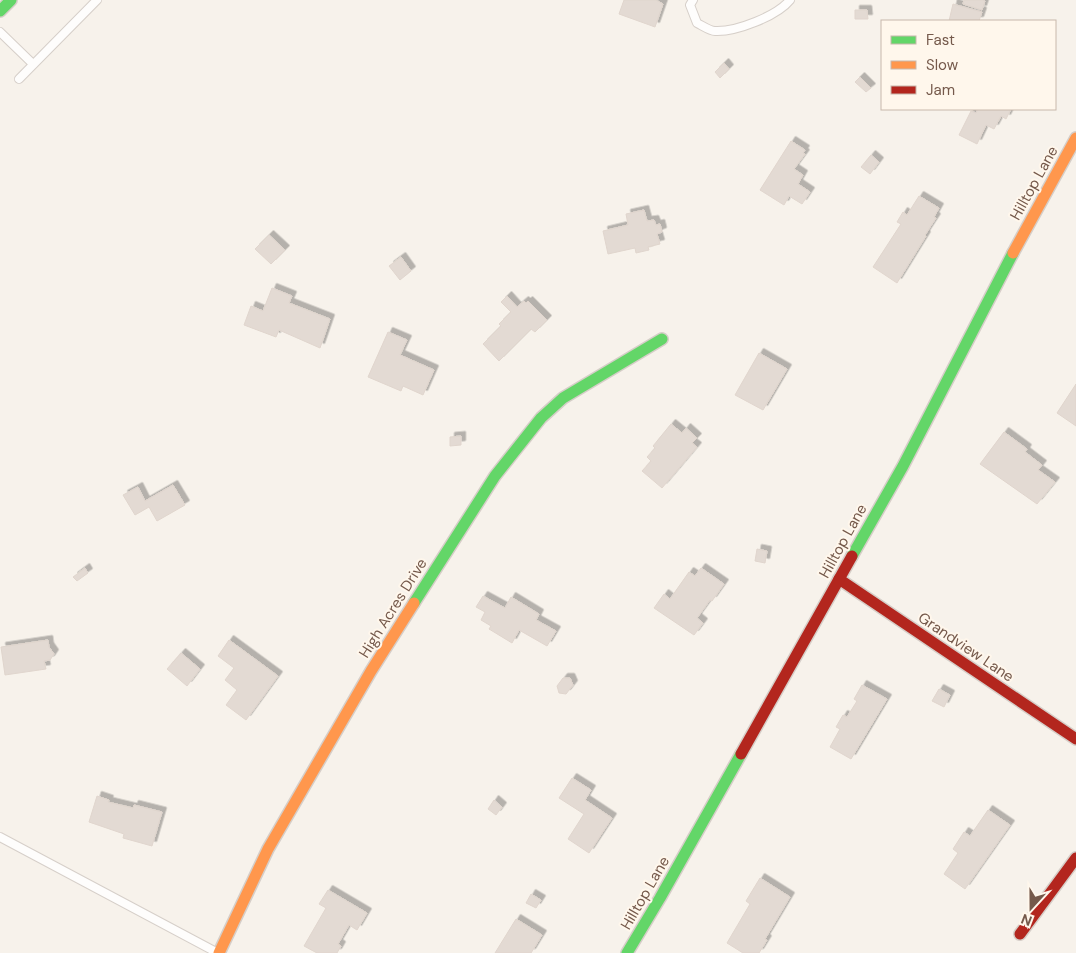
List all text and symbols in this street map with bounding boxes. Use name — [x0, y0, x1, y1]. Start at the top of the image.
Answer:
legend — [881, 20, 1056, 110]
text: Fast — [926, 30, 955, 50]
text: Slow — [926, 55, 959, 75]
text: Jam — [926, 80, 955, 100]
street label: Hilltop Lane — [1005, 142, 1063, 224]
street label: Hilltop Lane — [814, 500, 872, 582]
street label: High Acres Drive — [354, 554, 432, 662]
street label: Grandview Lane — [914, 608, 1018, 686]
street label: Hilltop Lane — [616, 853, 674, 933]
north arrow — [1006, 883, 1056, 933]
text: N — [1018, 910, 1034, 930]

